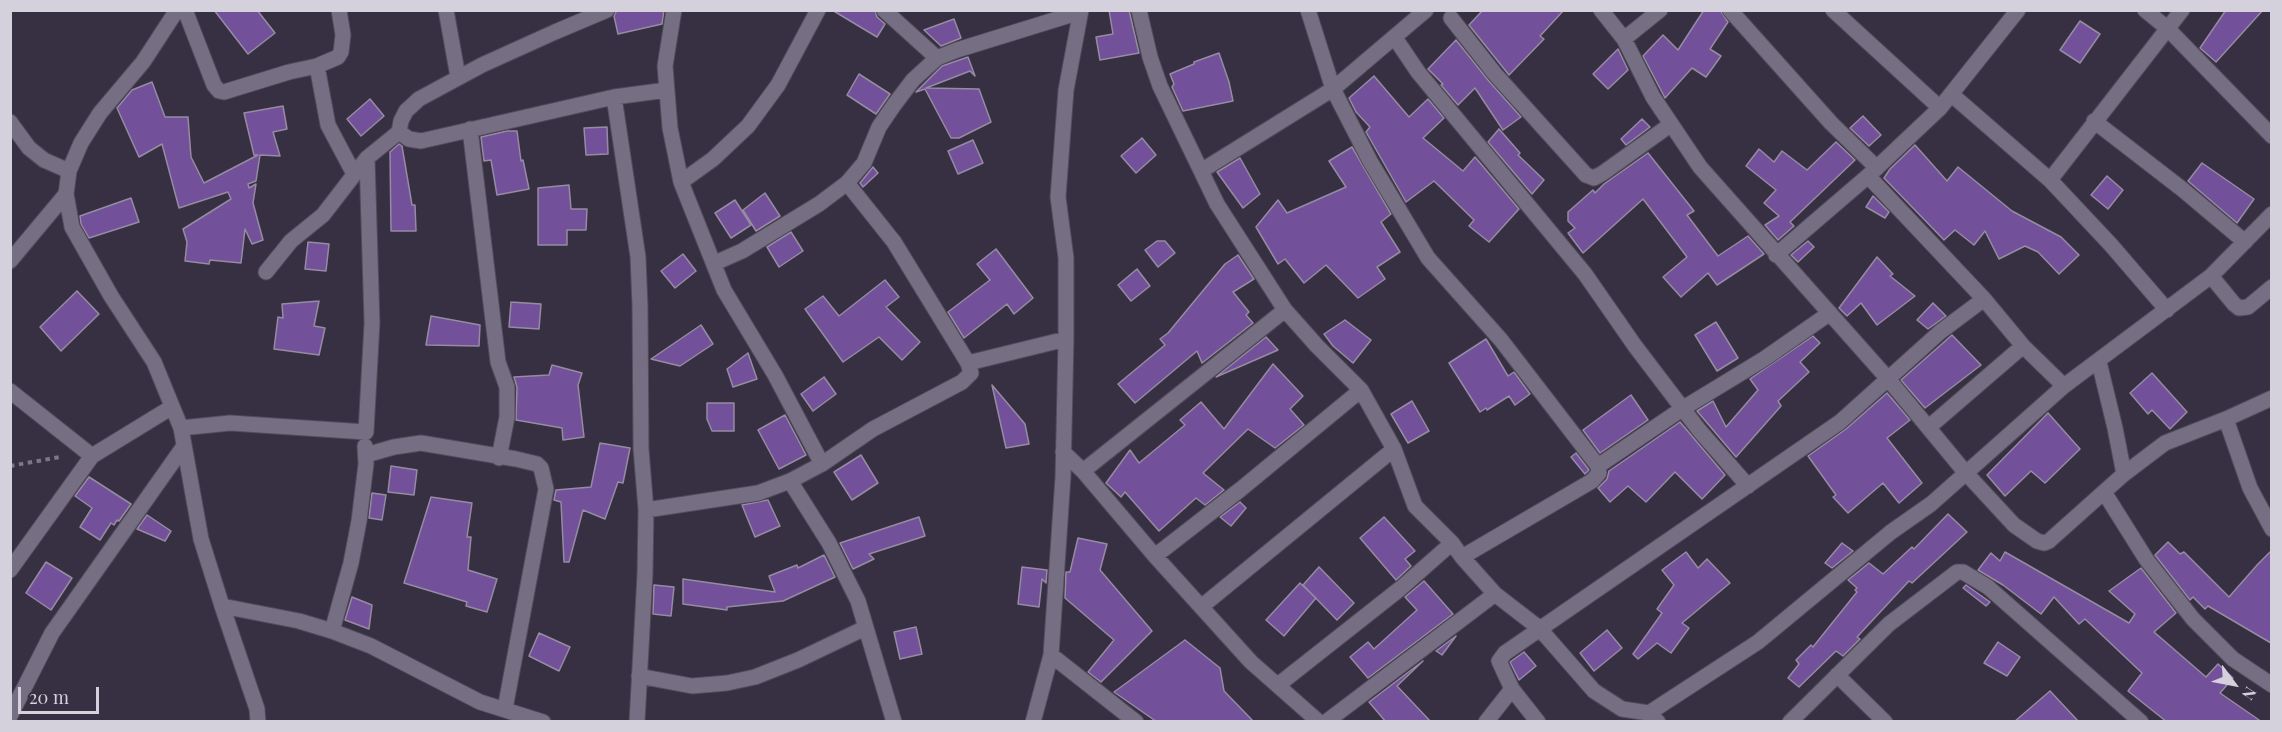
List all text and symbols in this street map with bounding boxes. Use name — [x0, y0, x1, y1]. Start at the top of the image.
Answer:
north arrow — [2204, 654, 2264, 714]
scale bar — [21, 675, 102, 713]
text: N — [2238, 683, 2262, 704]
text: 20 m — [29, 685, 69, 709]

